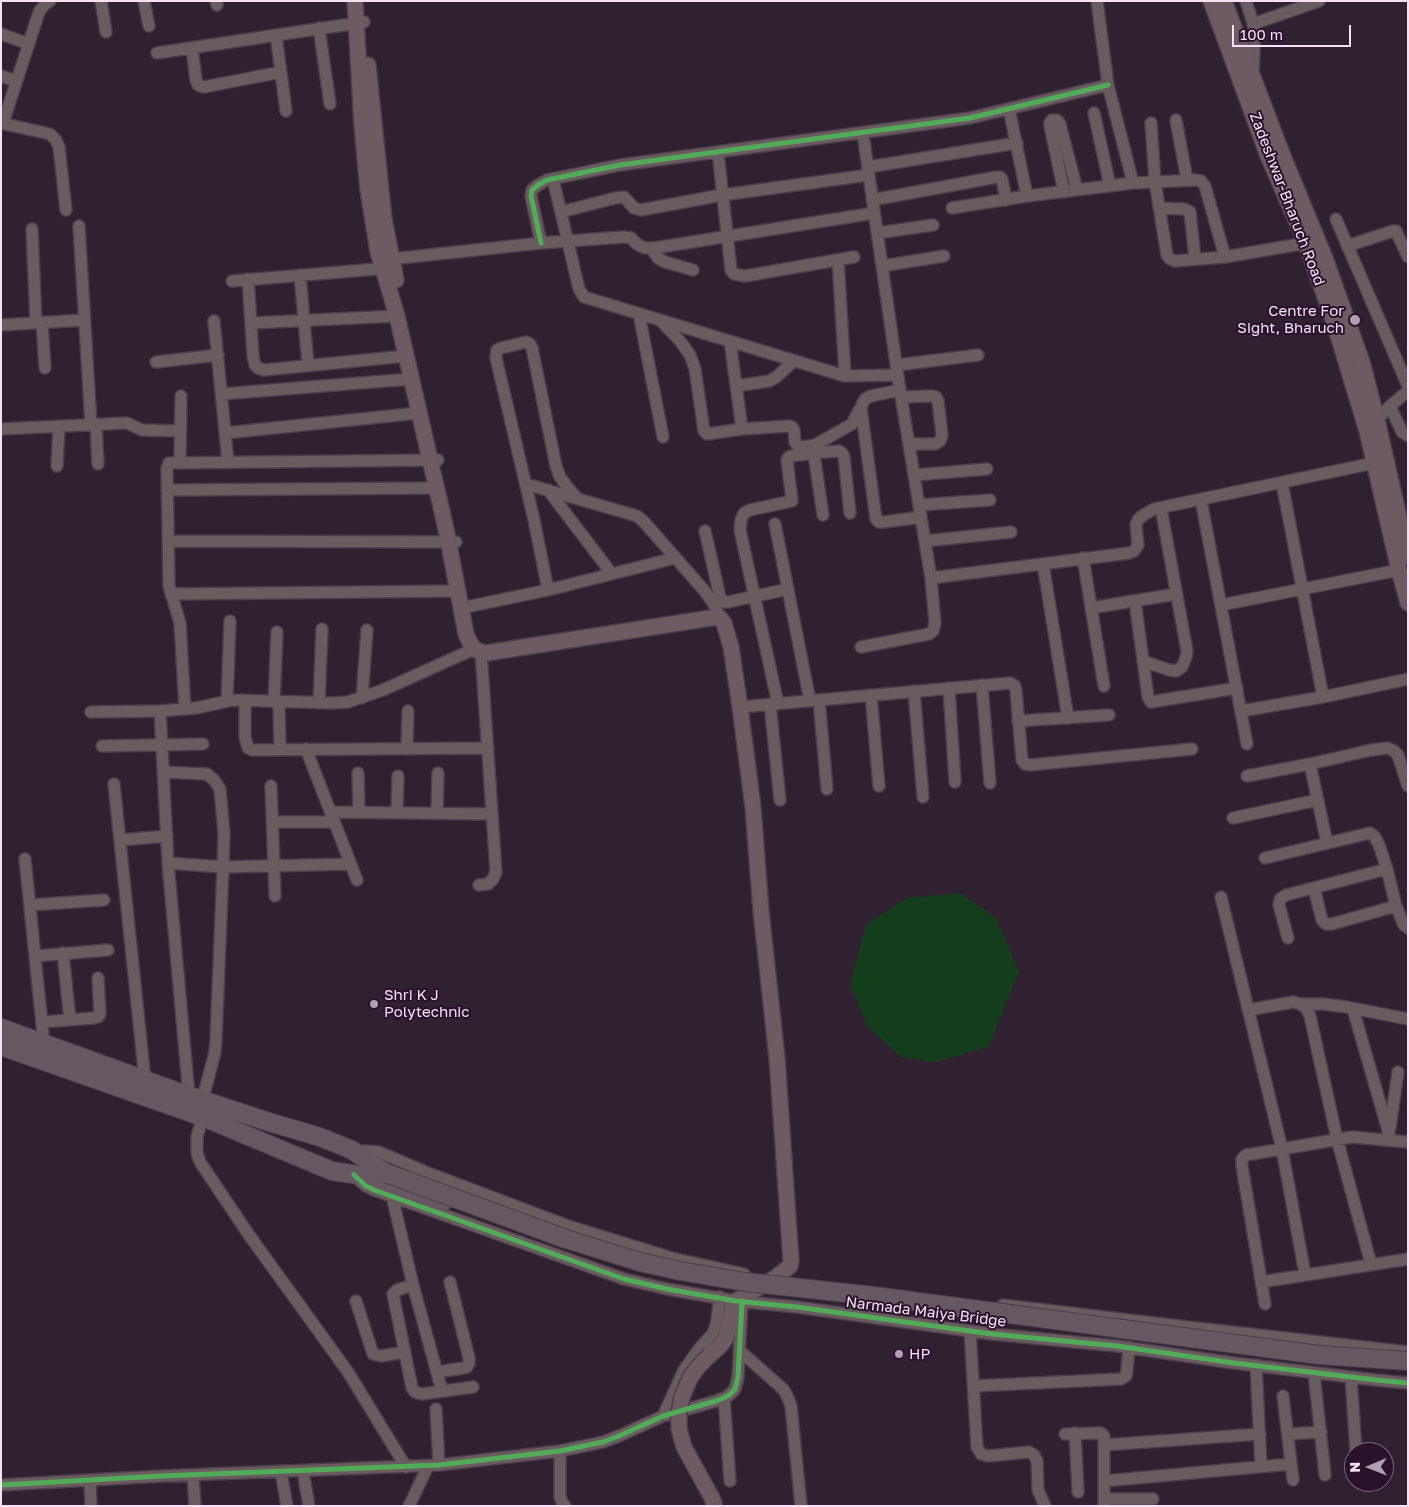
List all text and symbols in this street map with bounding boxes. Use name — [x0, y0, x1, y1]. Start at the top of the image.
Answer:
scale bar — [1234, 15, 1353, 47]
text: 100 m — [1240, 25, 1283, 43]
street label: Zadeshwar-Bharuch Road — [1246, 110, 1328, 288]
place label: Centre For Sight, Bharuch — [1237, 302, 1344, 337]
marker: Centre For Sight, Bharuch — [1348, 313, 1362, 327]
place label: Shri K J Polytechnic — [384, 986, 470, 1021]
marker: Shri K J Polytechnic — [368, 998, 380, 1010]
street label: Narmada Maiya Bridge — [845, 1293, 1007, 1331]
place label: HP — [909, 1345, 930, 1363]
marker: HP — [893, 1348, 905, 1360]
north arrow — [1344, 1442, 1394, 1492]
text: N — [1346, 1462, 1363, 1473]

